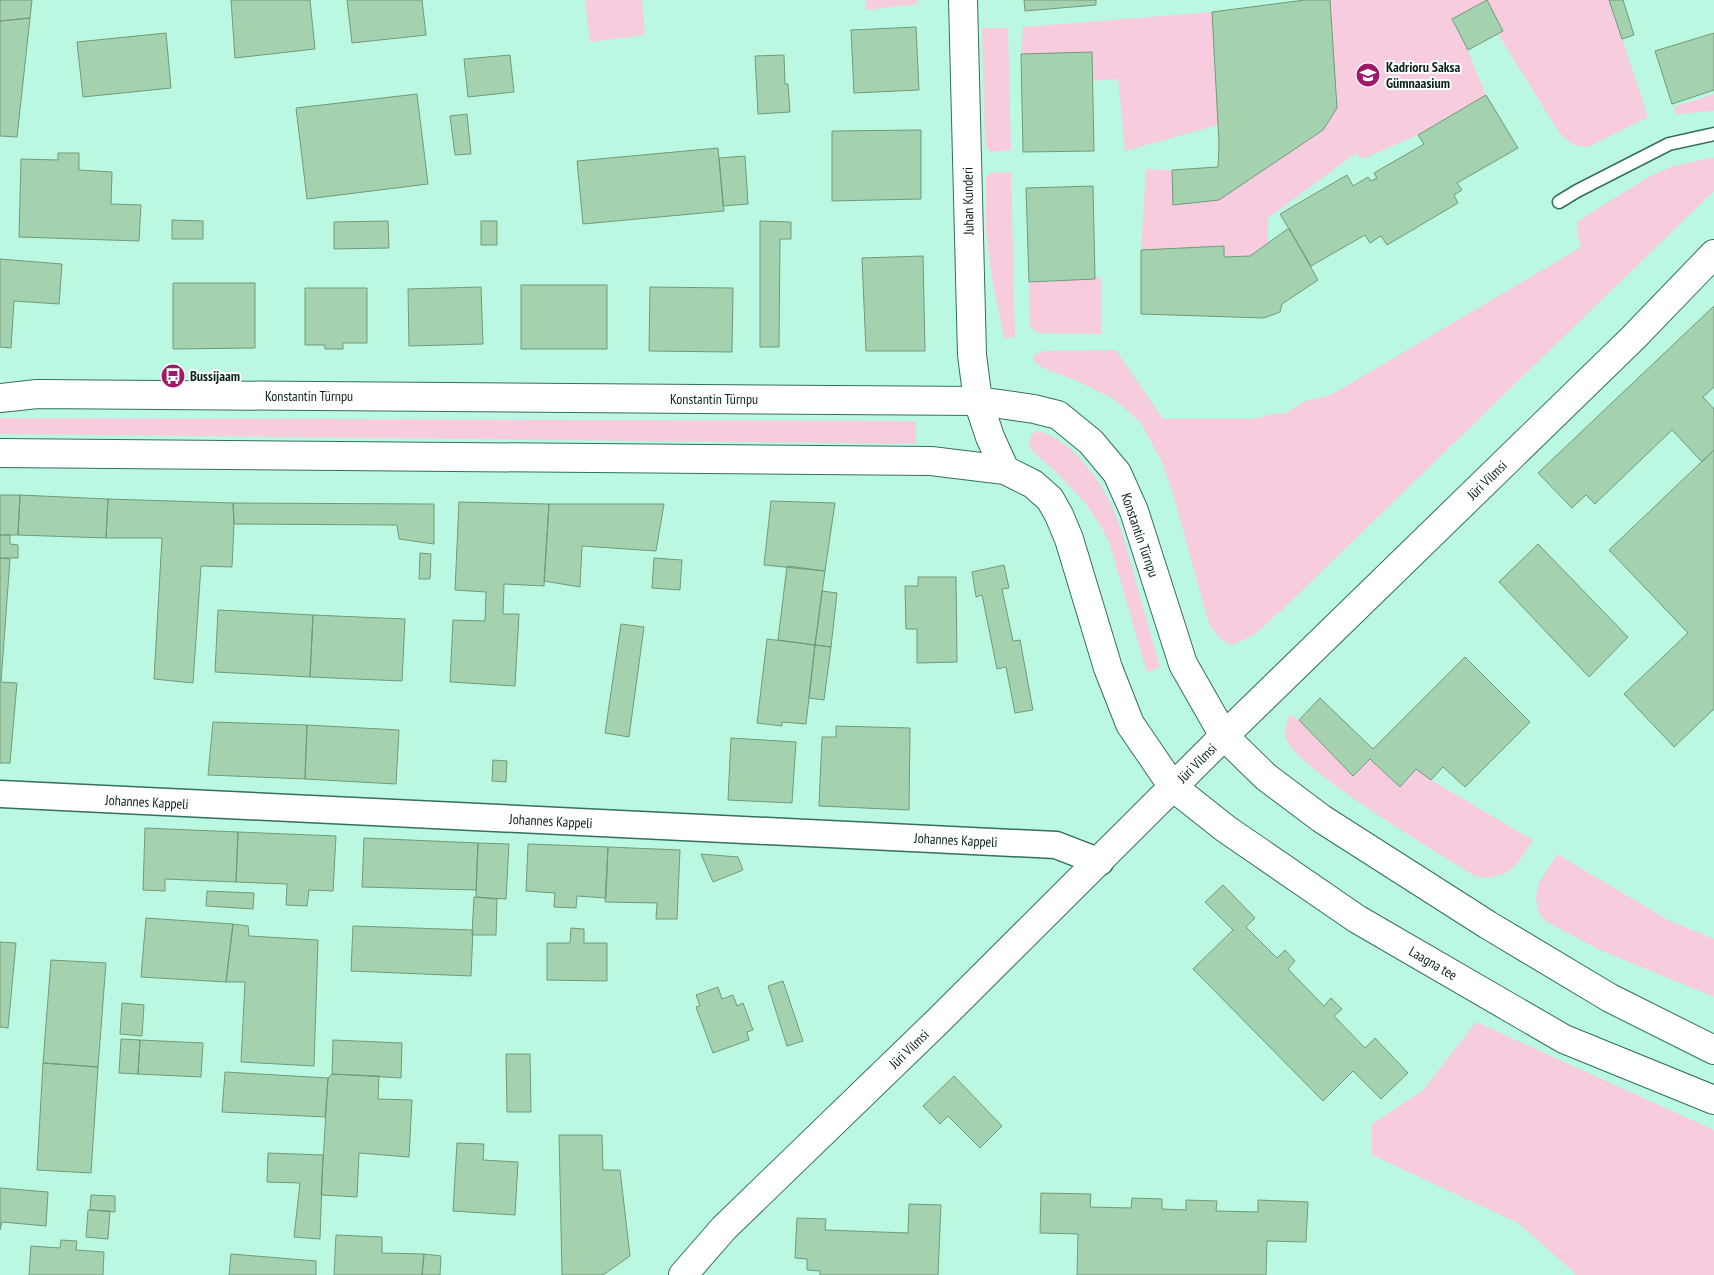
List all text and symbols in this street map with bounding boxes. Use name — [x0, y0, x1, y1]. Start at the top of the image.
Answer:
place label: Kadrioru Saksa Gümnaasium — [1386, 58, 1460, 92]
school or university icon: Kadrioru Saksa Gümnaasium — [1355, 62, 1381, 88]
street label: Juhan Kunderi — [958, 167, 978, 236]
bus stop icon: Bussijaam — [160, 363, 186, 389]
place label: Bussijaam — [190, 367, 240, 385]
street label: Konstantin Türnpu — [265, 387, 353, 405]
street label: Konstantin Türnpu — [670, 390, 758, 408]
street label: Jüri Vilmsi — [1463, 457, 1511, 504]
street label: Konstantin Türnpu — [1117, 490, 1163, 580]
street label: Jüri Vilmsi — [1173, 739, 1221, 787]
street label: Johannes Kappeli — [104, 791, 189, 813]
street label: Johannes Kappeli — [508, 810, 593, 832]
street label: Johannes Kappeli — [913, 829, 998, 851]
street label: Laagna tee — [1406, 942, 1461, 984]
street label: Jüri Vilmsi — [885, 1026, 933, 1073]

